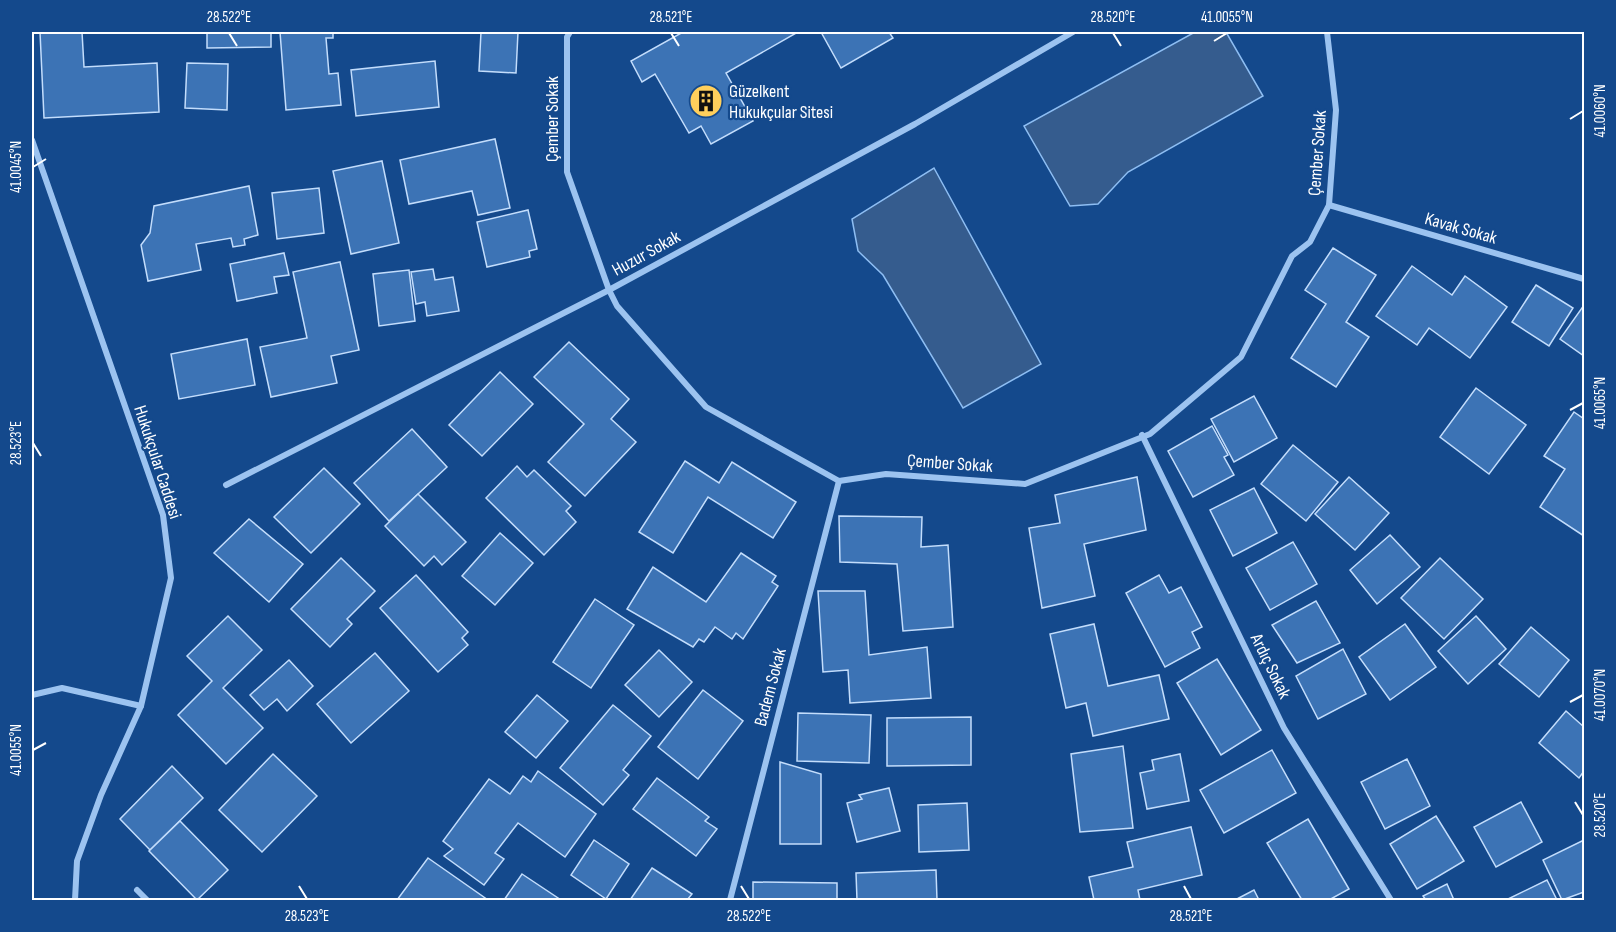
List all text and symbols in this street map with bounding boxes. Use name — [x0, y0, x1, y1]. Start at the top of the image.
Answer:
text: 28.522°E — [207, 8, 251, 27]
text: 28.521°E — [650, 8, 692, 27]
text: 28.520°E — [1091, 8, 1135, 27]
text: 41.0055°N — [1201, 8, 1253, 27]
street label: Çember Sokak — [542, 76, 563, 162]
place label: Güzelkent Hukukçular Sitesi — [729, 81, 833, 123]
building icon: Güzelkent Hukukçular Sitesi — [688, 83, 724, 119]
text: 41.0060°N — [1591, 84, 1610, 138]
street label: Çember Sokak — [1304, 109, 1331, 197]
text: 41.0045°N — [7, 141, 26, 193]
street label: Kavak Sokak — [1422, 208, 1499, 249]
street label: Huzur Sokak — [609, 226, 684, 281]
text: 41.0065°N — [1591, 377, 1610, 429]
street label: Hukukçular Caddesi — [129, 403, 186, 522]
text: 28.523°E — [7, 421, 26, 465]
street label: Çember Sokak — [906, 450, 994, 477]
street label: Ardıç Sokak — [1245, 629, 1295, 702]
street label: Badem Sokak — [750, 646, 791, 728]
text: 41.0070°N — [1591, 669, 1610, 721]
text: 41.0055°N — [7, 724, 26, 776]
text: 28.520°E — [1591, 793, 1610, 837]
text: 28.523°E — [285, 907, 329, 926]
text: 28.522°E — [727, 907, 771, 926]
text: 28.521°E — [1170, 907, 1212, 926]

